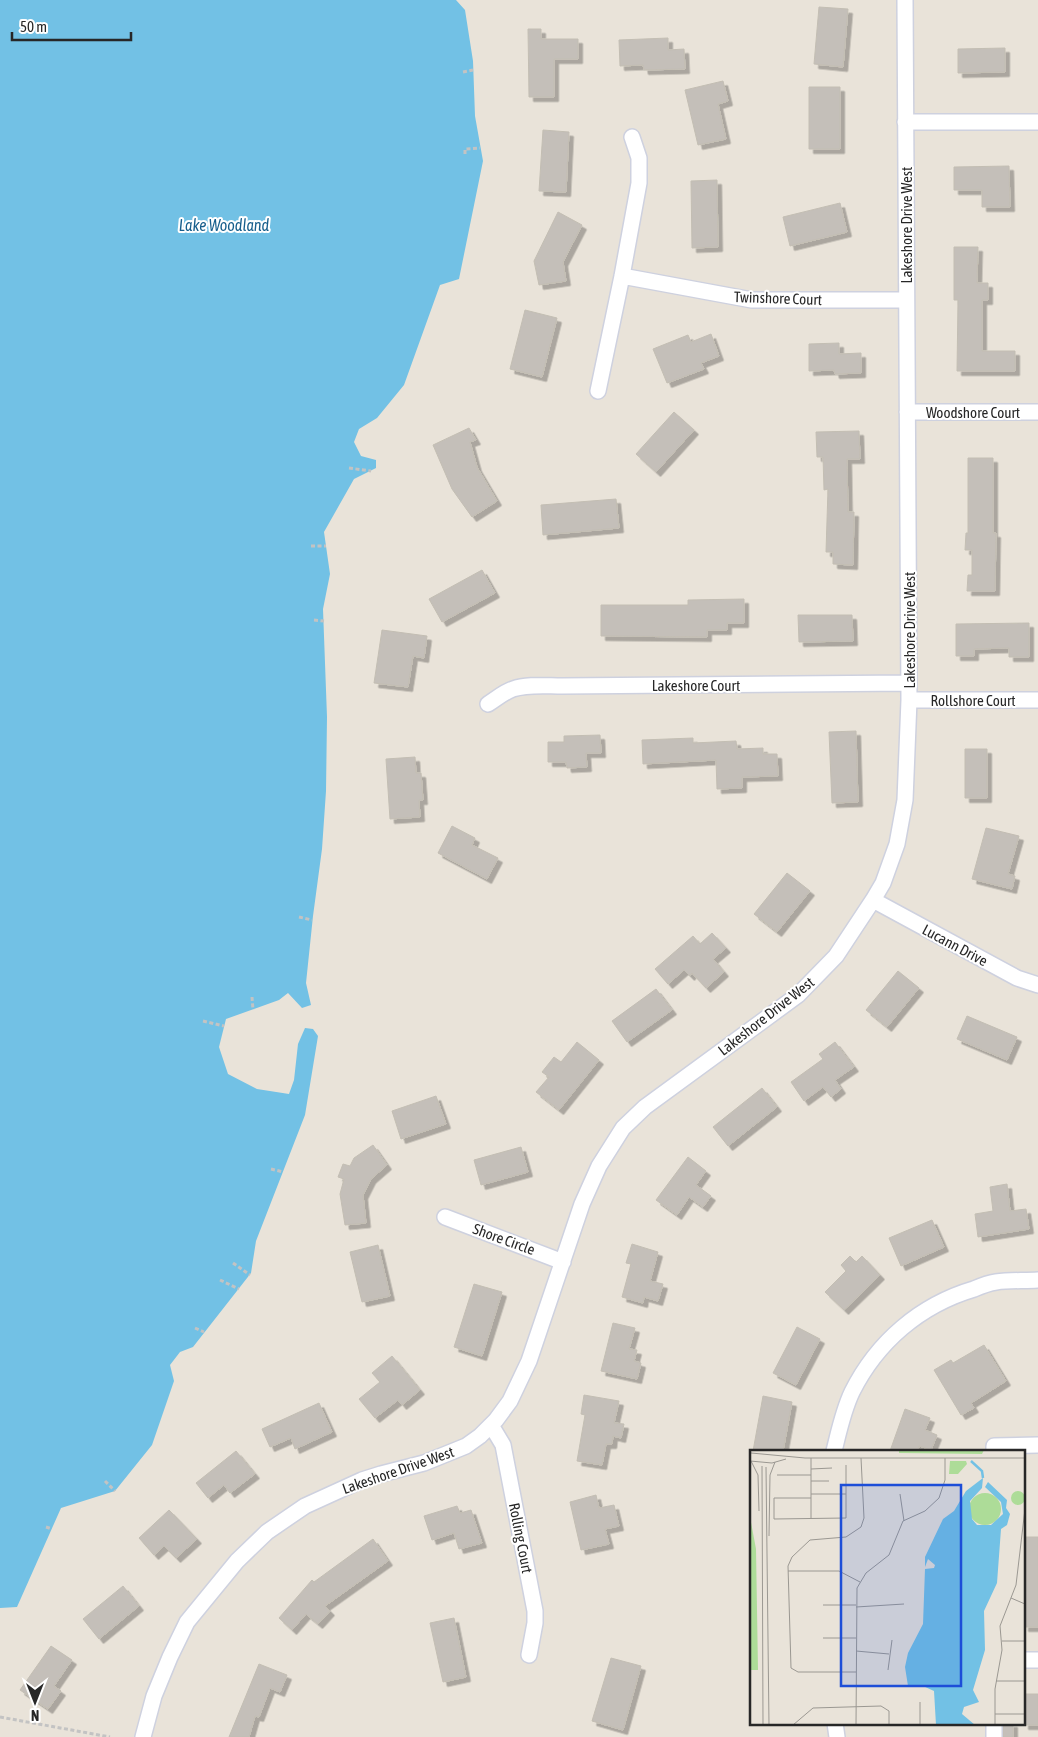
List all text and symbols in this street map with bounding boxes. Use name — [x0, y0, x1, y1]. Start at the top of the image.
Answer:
scale bar — [12, 10, 131, 42]
text: 50 m — [20, 18, 47, 35]
street label: Lakeshore Drive West — [898, 167, 915, 283]
water label: Lake Woodland — [179, 216, 270, 234]
street label: Twinshore Court — [734, 288, 822, 308]
street label: Woodshore Court — [926, 404, 1020, 421]
street label: Lakeshore Drive West — [901, 572, 918, 688]
street label: Lakeshore Court — [652, 677, 740, 694]
street label: Rollshore Court — [930, 692, 1016, 709]
street label: Lucann Drive — [920, 921, 991, 969]
street label: Lakeshore Drive West — [715, 973, 817, 1059]
street label: Shore Circle — [471, 1220, 537, 1258]
street label: Lakeshore Drive West — [340, 1443, 456, 1497]
inset map — [750, 1450, 1026, 1724]
street label: Rolling Court — [506, 1501, 536, 1575]
north arrow — [10, 1677, 60, 1727]
text: N — [31, 1707, 39, 1723]

